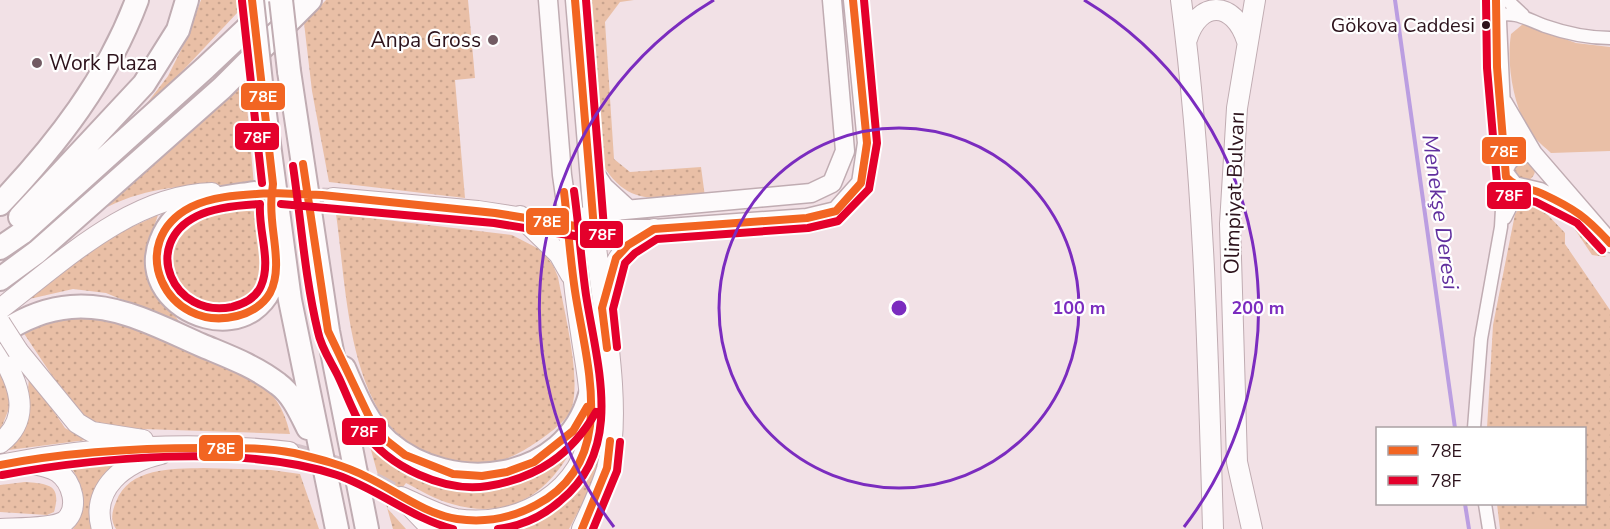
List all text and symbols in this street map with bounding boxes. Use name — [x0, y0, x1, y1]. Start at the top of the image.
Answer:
place label: Gökova Caddesi — [1331, 12, 1475, 39]
marker: Gökova Caddesi — [1480, 19, 1492, 31]
place label: Anpa Gross — [370, 26, 481, 54]
marker: Anpa Gross — [486, 33, 500, 47]
place label: Work Plaza — [49, 49, 157, 77]
marker: Work Plaza — [30, 56, 44, 70]
line badge: 78E — [240, 82, 286, 111]
text: 78E — [249, 86, 277, 108]
street label: Olimpiyat Bulvarı — [1217, 111, 1251, 275]
line badge: 78F — [234, 122, 280, 151]
text: 78F — [243, 127, 271, 149]
water label: Menekşe Deresi — [1414, 133, 1466, 293]
line badge: 78E — [1481, 136, 1527, 165]
text: 78E — [1490, 141, 1518, 163]
line badge: 78F — [1486, 181, 1532, 210]
text: 78F — [1495, 185, 1523, 207]
line badge: 78E — [525, 207, 570, 236]
text: 78E — [533, 211, 561, 233]
line badge: 78F — [579, 220, 624, 249]
text: 78F — [588, 224, 616, 246]
text: 100 m — [1052, 296, 1106, 320]
text: 200 m — [1231, 296, 1285, 320]
centre of rings — [889, 298, 909, 318]
line badge: 78F — [341, 417, 387, 446]
text: 78F — [350, 421, 378, 443]
legend — [1376, 427, 1586, 505]
line badge: 78E — [198, 434, 244, 462]
text: 78E — [207, 438, 235, 460]
text: 78E — [1430, 439, 1462, 463]
text: 78F — [1430, 469, 1462, 493]

